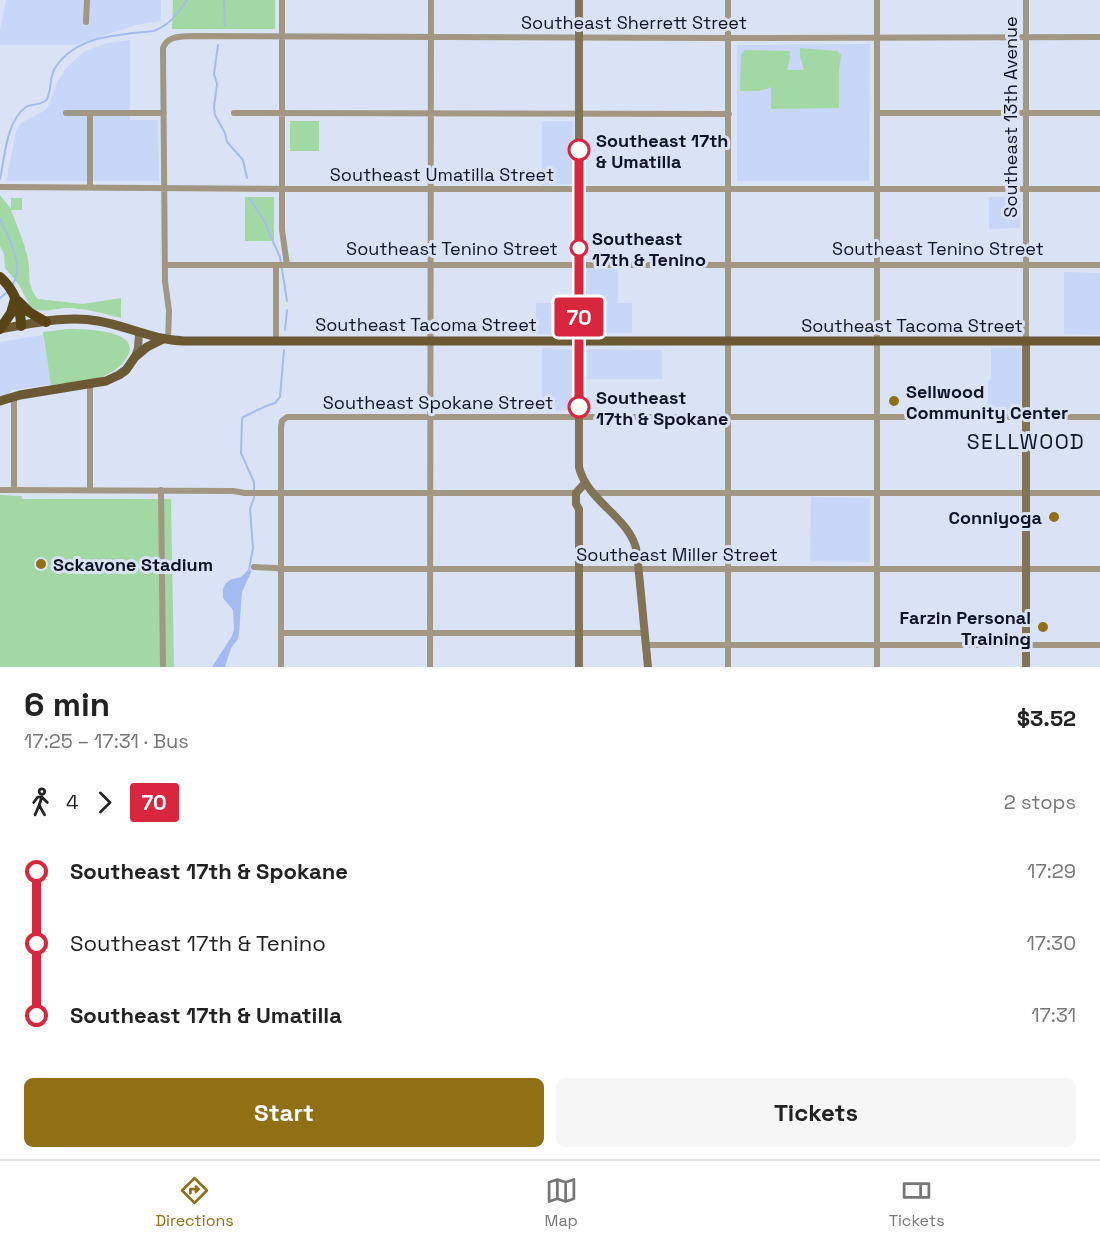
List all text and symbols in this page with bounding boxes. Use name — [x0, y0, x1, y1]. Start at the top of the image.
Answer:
street label: Southeast Sherrett Street — [521, 11, 747, 34]
street label: Southeast 13th Avenue — [999, 16, 1022, 218]
place label: Southeast 17th & Umatilla — [596, 129, 728, 173]
marker: Southeast 17th & Umatilla — [568, 139, 590, 161]
street label: Southeast Umatilla Street — [330, 163, 554, 186]
place label: Southeast 17th & Tenino — [592, 227, 706, 271]
street label: Southeast Tenino Street — [346, 237, 558, 260]
street label: Southeast Tenino Street — [832, 237, 1044, 260]
marker: Southeast 17th & Tenino — [570, 239, 588, 257]
line badge: 70 — [552, 298, 606, 336]
text: 70 — [566, 304, 592, 331]
street label: Southeast Tacoma Street — [315, 313, 537, 336]
street label: Southeast Tacoma Street — [801, 314, 1023, 337]
place label: Sellwood Community Center — [906, 380, 1068, 424]
place label: Southeast 17th & Spokane — [596, 386, 728, 430]
street label: Southeast Spokane Street — [323, 391, 553, 414]
marker: Sellwood Community Center — [887, 394, 901, 408]
marker: Southeast 17th & Spokane — [568, 396, 590, 418]
district label: SELLWOOD — [967, 428, 1085, 455]
place label: Conniyoga — [948, 506, 1043, 529]
marker: Conniyoga — [1047, 510, 1061, 524]
street label: Southeast Miller Street — [576, 543, 778, 566]
place label: Sckavone Stadium — [53, 553, 213, 576]
marker: Sckavone Stadium — [34, 557, 48, 571]
place label: Farzin Personal Training — [900, 606, 1031, 650]
marker: Farzin Personal Training — [1036, 620, 1050, 634]
text: 6 min — [24, 684, 110, 726]
text: $3.52 — [1017, 704, 1076, 732]
text: 17:25 – 17:31 · Bus — [24, 728, 189, 754]
icon: walk — [24, 786, 57, 819]
icon: forward — [88, 786, 121, 819]
text: 4 — [66, 789, 79, 815]
text: 70 — [142, 789, 167, 816]
text: 2 stops — [1004, 789, 1076, 815]
text: Southeast 17th & Spokane — [70, 857, 348, 885]
text: 17:29 — [1027, 858, 1076, 884]
text: Southeast 17th & Tenino — [70, 929, 326, 957]
text: 17:30 — [1026, 930, 1076, 956]
text: Southeast 17th & Umatilla — [70, 1001, 342, 1029]
text: 17:31 — [1031, 1002, 1076, 1028]
button: Start — [24, 1078, 544, 1147]
button: Tickets — [556, 1078, 1076, 1147]
tab: Directions — [155, 1174, 234, 1231]
tab: Map — [545, 1174, 578, 1231]
tab: Tickets — [889, 1174, 945, 1231]

